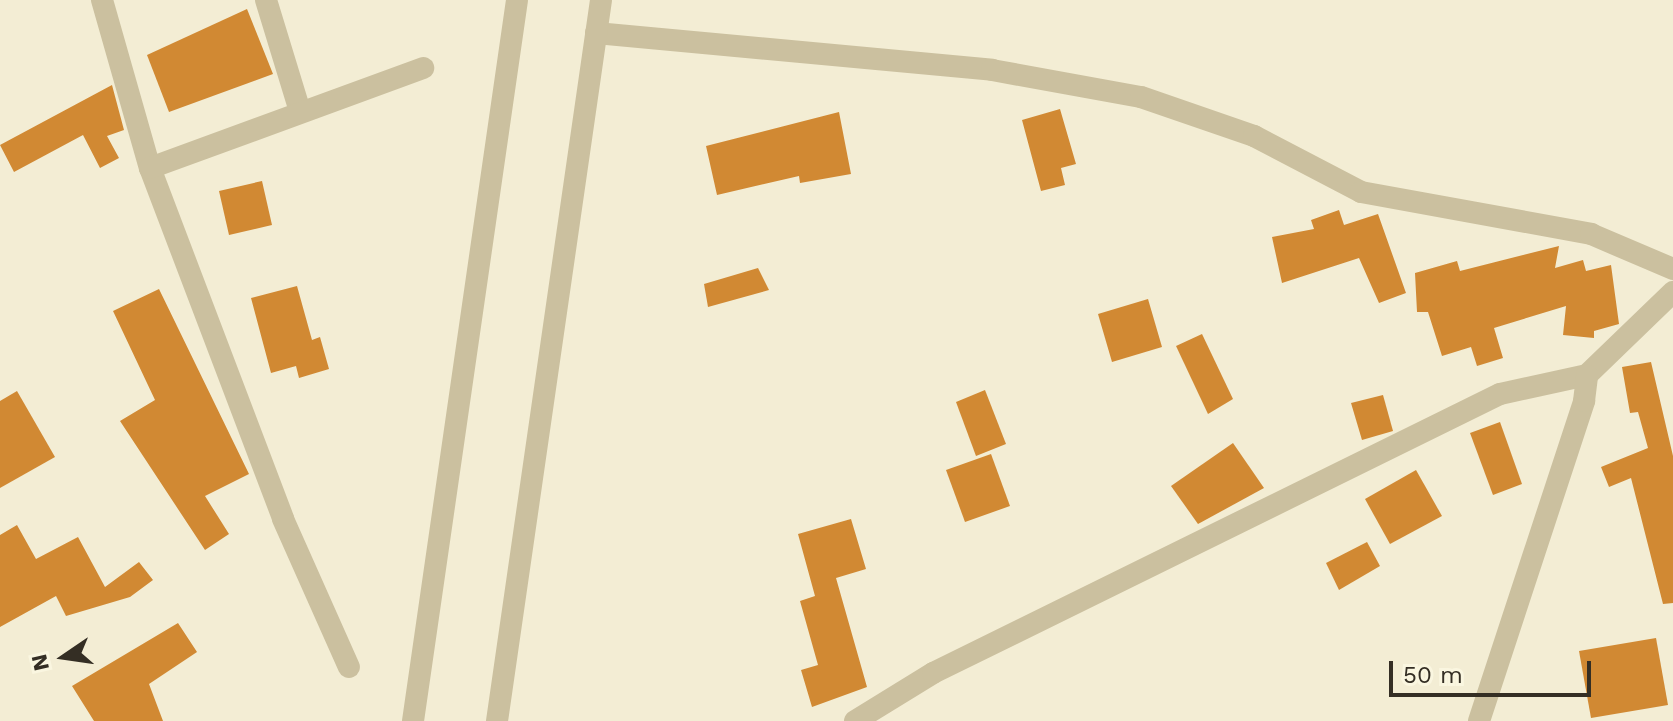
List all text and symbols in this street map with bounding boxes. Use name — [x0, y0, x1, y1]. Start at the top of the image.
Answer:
north arrow — [24, 617, 104, 697]
scale bar — [1393, 645, 1595, 695]
text: N — [26, 652, 54, 673]
text: 50 m — [1403, 661, 1463, 689]

